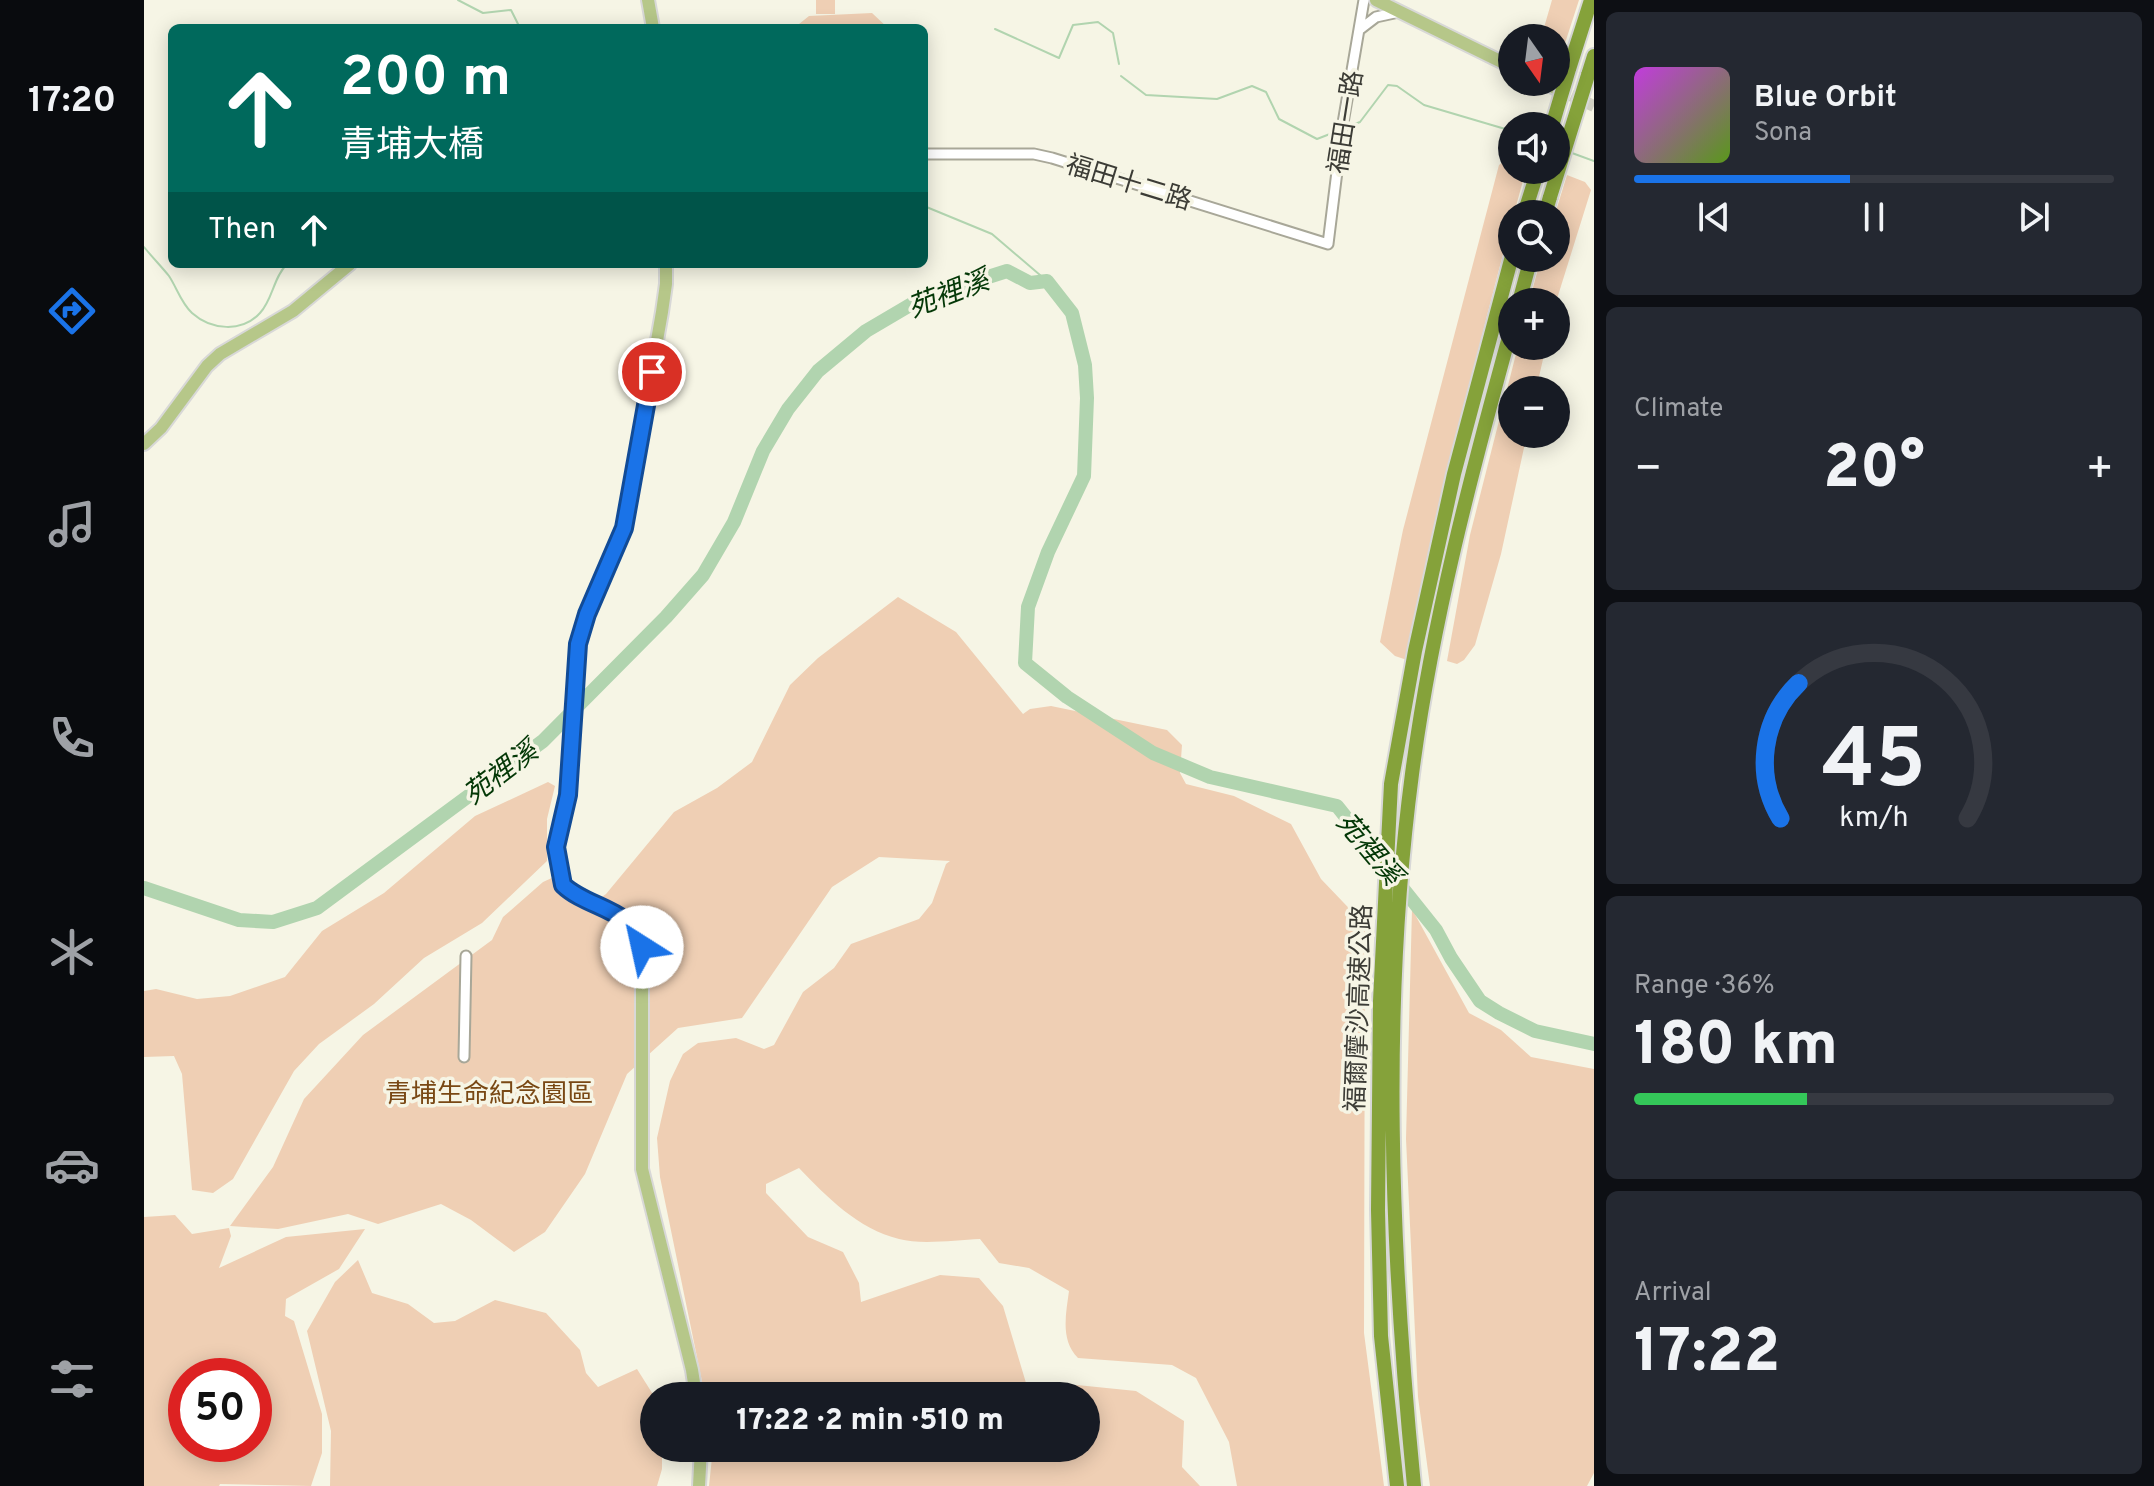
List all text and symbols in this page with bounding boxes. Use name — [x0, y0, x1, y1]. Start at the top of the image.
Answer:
north arrow — [1498, 24, 1570, 96]
map controls — [1498, 24, 1570, 448]
text: 200 m — [340, 45, 511, 115]
icon: ahead — [208, 56, 312, 160]
street label: 福田一路 — [1323, 68, 1372, 176]
text: 17:20 — [28, 79, 116, 125]
text: Blue Orbit — [1754, 80, 1897, 117]
button: sound — [1498, 112, 1570, 184]
text: Sona — [1754, 117, 1812, 150]
text: 青埔大橋 — [340, 124, 484, 170]
street label: 福田十二路 — [1061, 150, 1195, 219]
icon: previous — [1692, 195, 1736, 239]
icon: pause — [1852, 195, 1896, 239]
icon: next — [2012, 195, 2056, 239]
button: search — [1498, 200, 1570, 272]
icon: ahead — [292, 208, 336, 252]
text: Then — [208, 212, 276, 249]
water label: 苑裡溪 — [903, 263, 998, 328]
icon: directions — [44, 283, 100, 339]
button: + — [1498, 288, 1570, 360]
pin — [618, 338, 686, 406]
icon: arrive — [630, 350, 674, 394]
button: − — [1498, 376, 1570, 448]
text: Climate — [1634, 393, 1723, 426]
text: 20° — [1823, 433, 1925, 509]
text: − — [1634, 443, 1662, 499]
text: + — [2086, 443, 2114, 499]
icon: music — [44, 496, 100, 552]
icon: phone — [44, 710, 100, 766]
text: 45 — [1822, 712, 1926, 817]
water label: 苑裡溪 — [457, 732, 549, 814]
text: km/h — [1839, 801, 1909, 837]
water label: 苑裡溪 — [1327, 806, 1411, 897]
street label: 福爾摩沙高速公路 — [1340, 904, 1381, 1113]
position arrow — [600, 905, 684, 989]
icon: climate — [44, 924, 100, 980]
text: Range · 36% — [1634, 970, 1775, 1003]
text: 180 km — [1634, 1010, 1838, 1086]
park label: 青埔生命紀念園區 — [385, 1079, 593, 1112]
icon: car — [44, 1137, 100, 1193]
text: Arrival — [1634, 1277, 1712, 1310]
text: 17:22 — [1634, 1317, 1780, 1393]
icon: filters — [44, 1351, 100, 1407]
speed limit sign: 50 — [168, 1358, 272, 1462]
text: 17:22 · 2 min · 510 m — [736, 1403, 1004, 1440]

